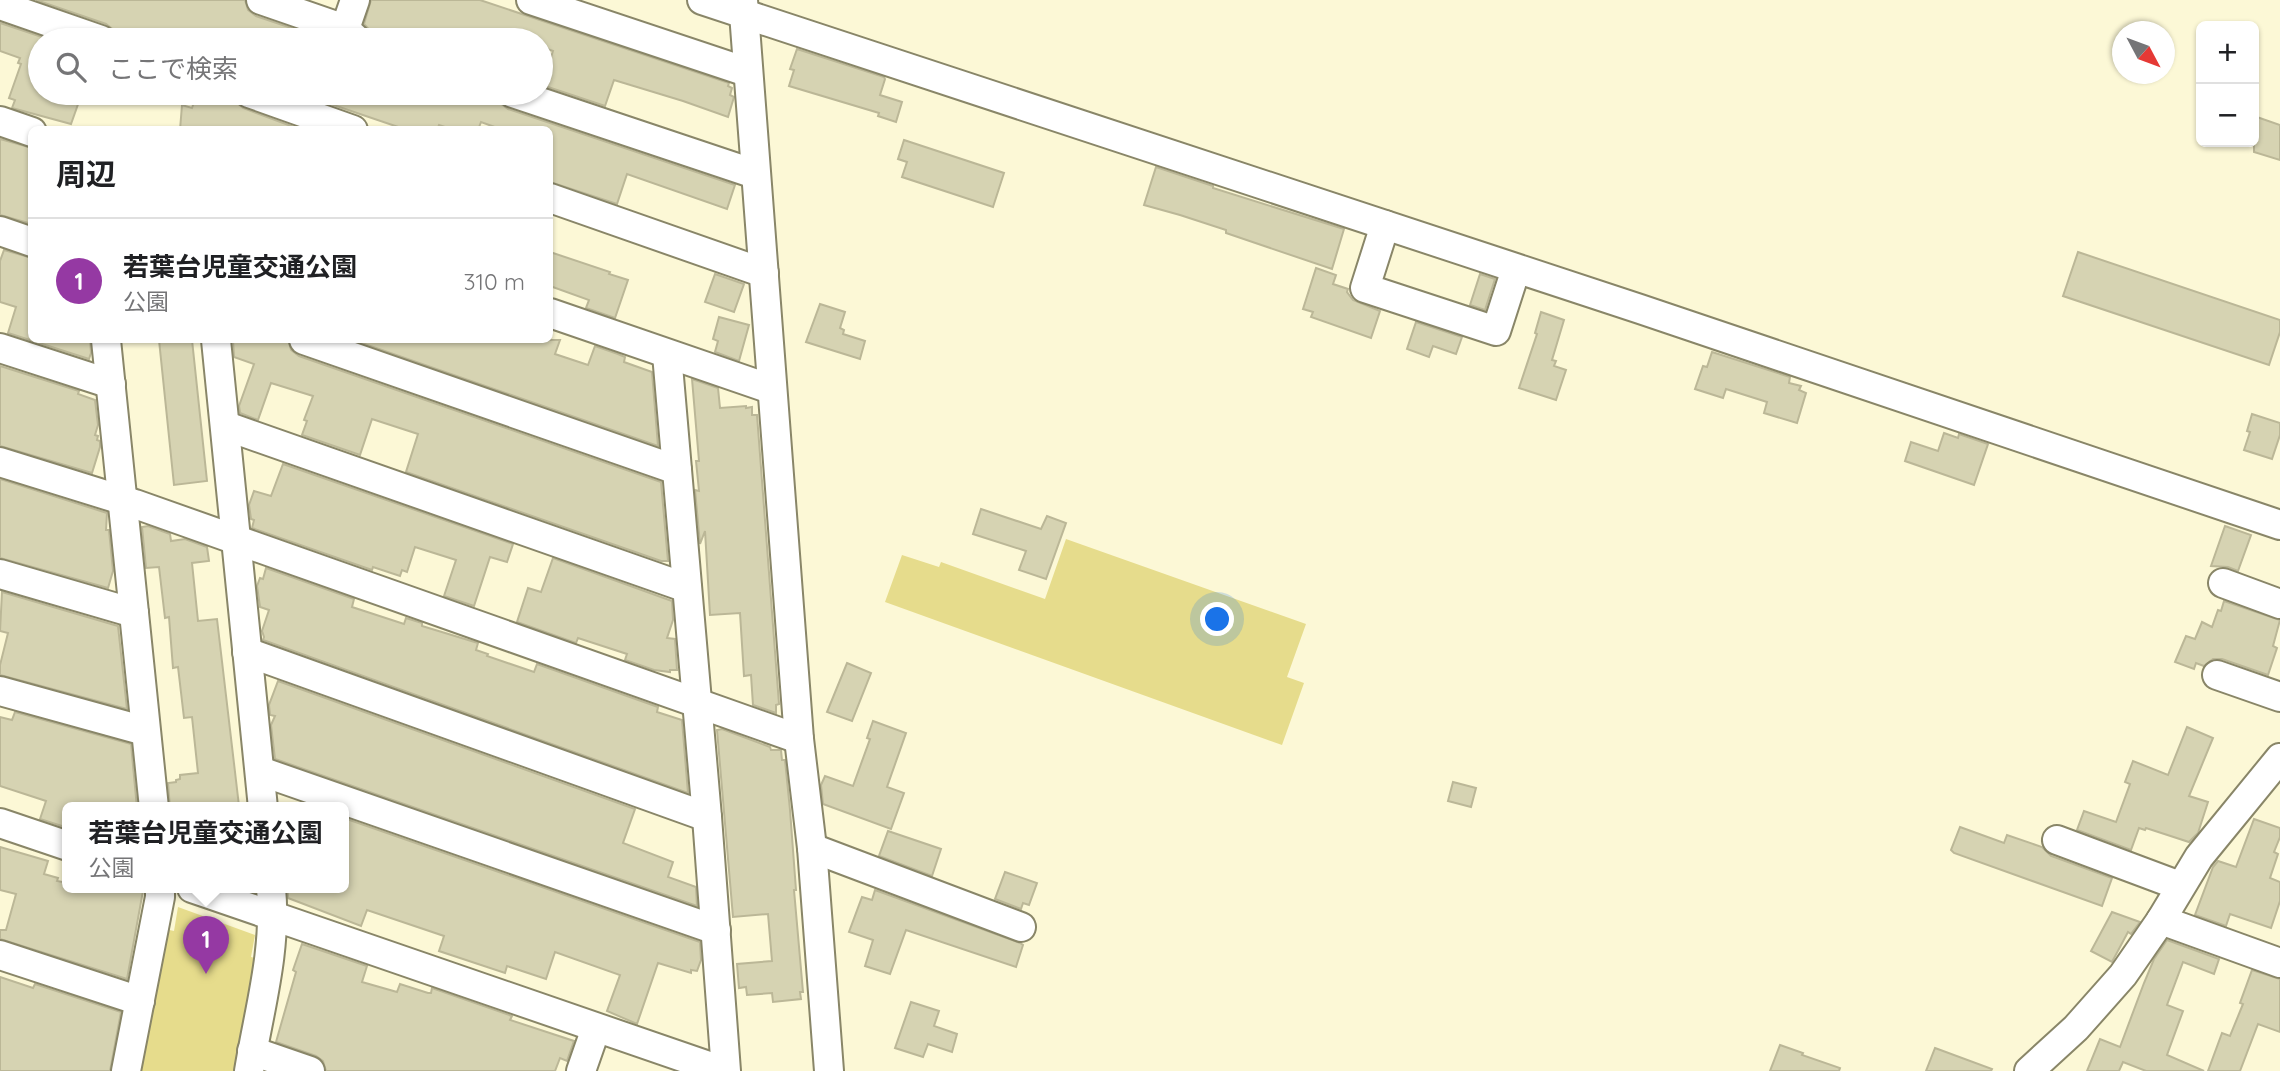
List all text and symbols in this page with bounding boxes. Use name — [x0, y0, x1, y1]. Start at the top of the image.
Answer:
north arrow — [2112, 21, 2175, 84]
map controls — [2196, 21, 2259, 147]
button: + — [2196, 21, 2259, 84]
search box — [28, 28, 553, 105]
icon: search — [52, 48, 90, 86]
text: ここで検索 — [108, 52, 238, 85]
button: − — [2196, 84, 2259, 147]
text: 周辺 — [56, 155, 116, 193]
text: 若葉台児童交通公園 — [123, 250, 357, 283]
text: 1 — [75, 267, 83, 296]
text: 310 m — [463, 267, 525, 296]
text: 公園 — [123, 287, 169, 316]
your location — [1200, 602, 1234, 636]
popup — [62, 802, 349, 893]
text: 若葉台児童交通公園 — [88, 816, 323, 849]
text: 公園 — [88, 853, 134, 882]
pin: 1 — [183, 916, 229, 974]

